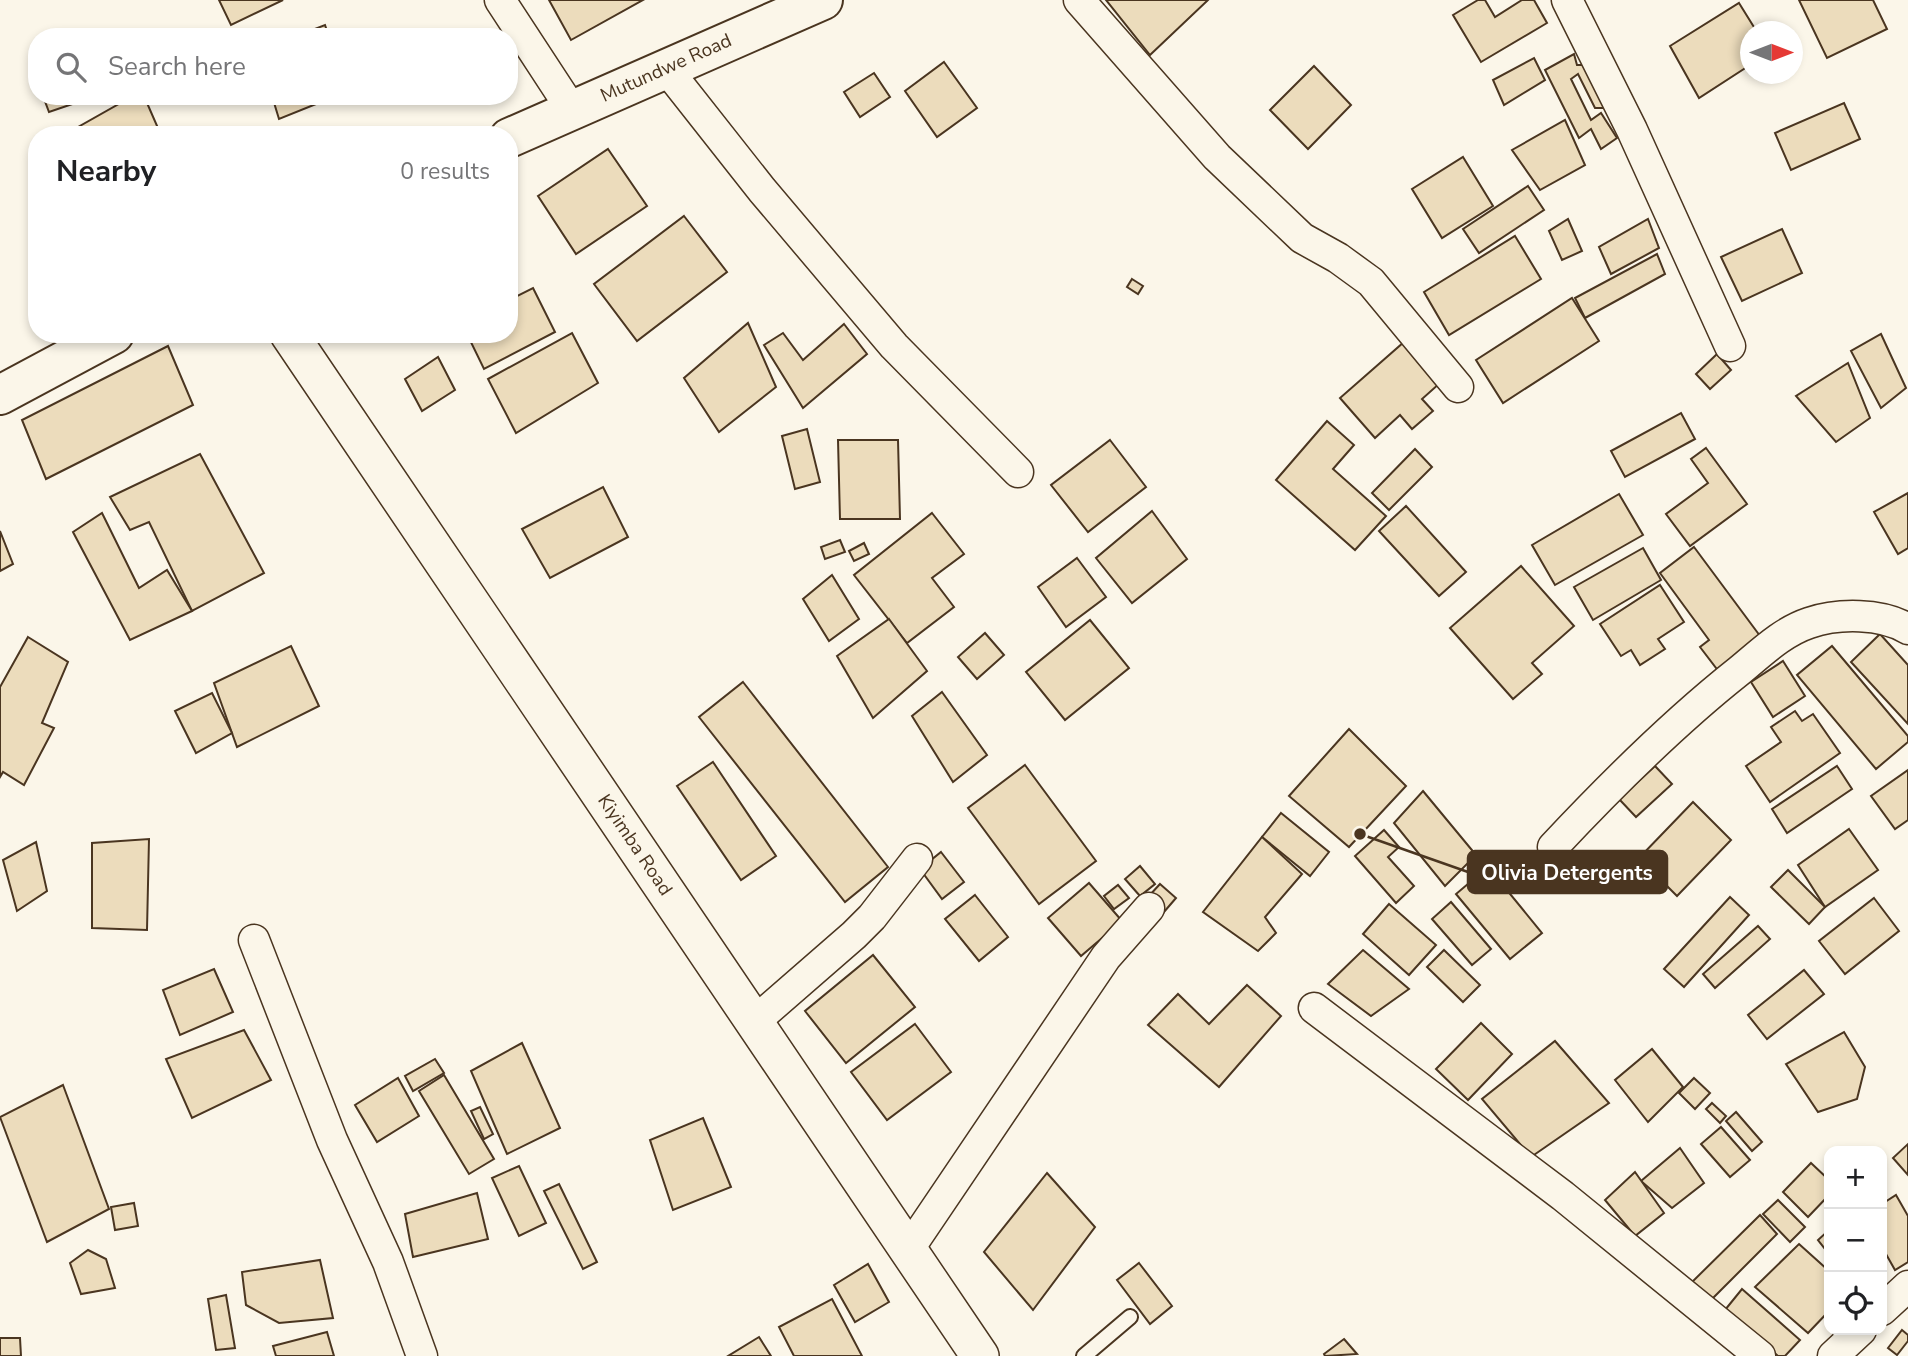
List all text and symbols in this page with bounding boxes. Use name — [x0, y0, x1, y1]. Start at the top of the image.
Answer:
north arrow — [1740, 21, 1803, 84]
street label: Mutundwe Road — [596, 27, 736, 109]
search box — [28, 28, 518, 105]
icon: search — [52, 48, 90, 86]
text: Search here — [108, 49, 246, 84]
text: Nearby — [56, 151, 156, 192]
text: 0 results — [400, 156, 490, 187]
street label: Kiyimba Road — [592, 789, 678, 901]
callout: Olivia Detergents — [1468, 851, 1667, 893]
text: Olivia Detergents — [1481, 859, 1653, 887]
map controls — [1824, 1146, 1887, 1335]
button: + — [1824, 1146, 1887, 1209]
button: − — [1824, 1209, 1887, 1272]
button: locate — [1824, 1272, 1887, 1335]

